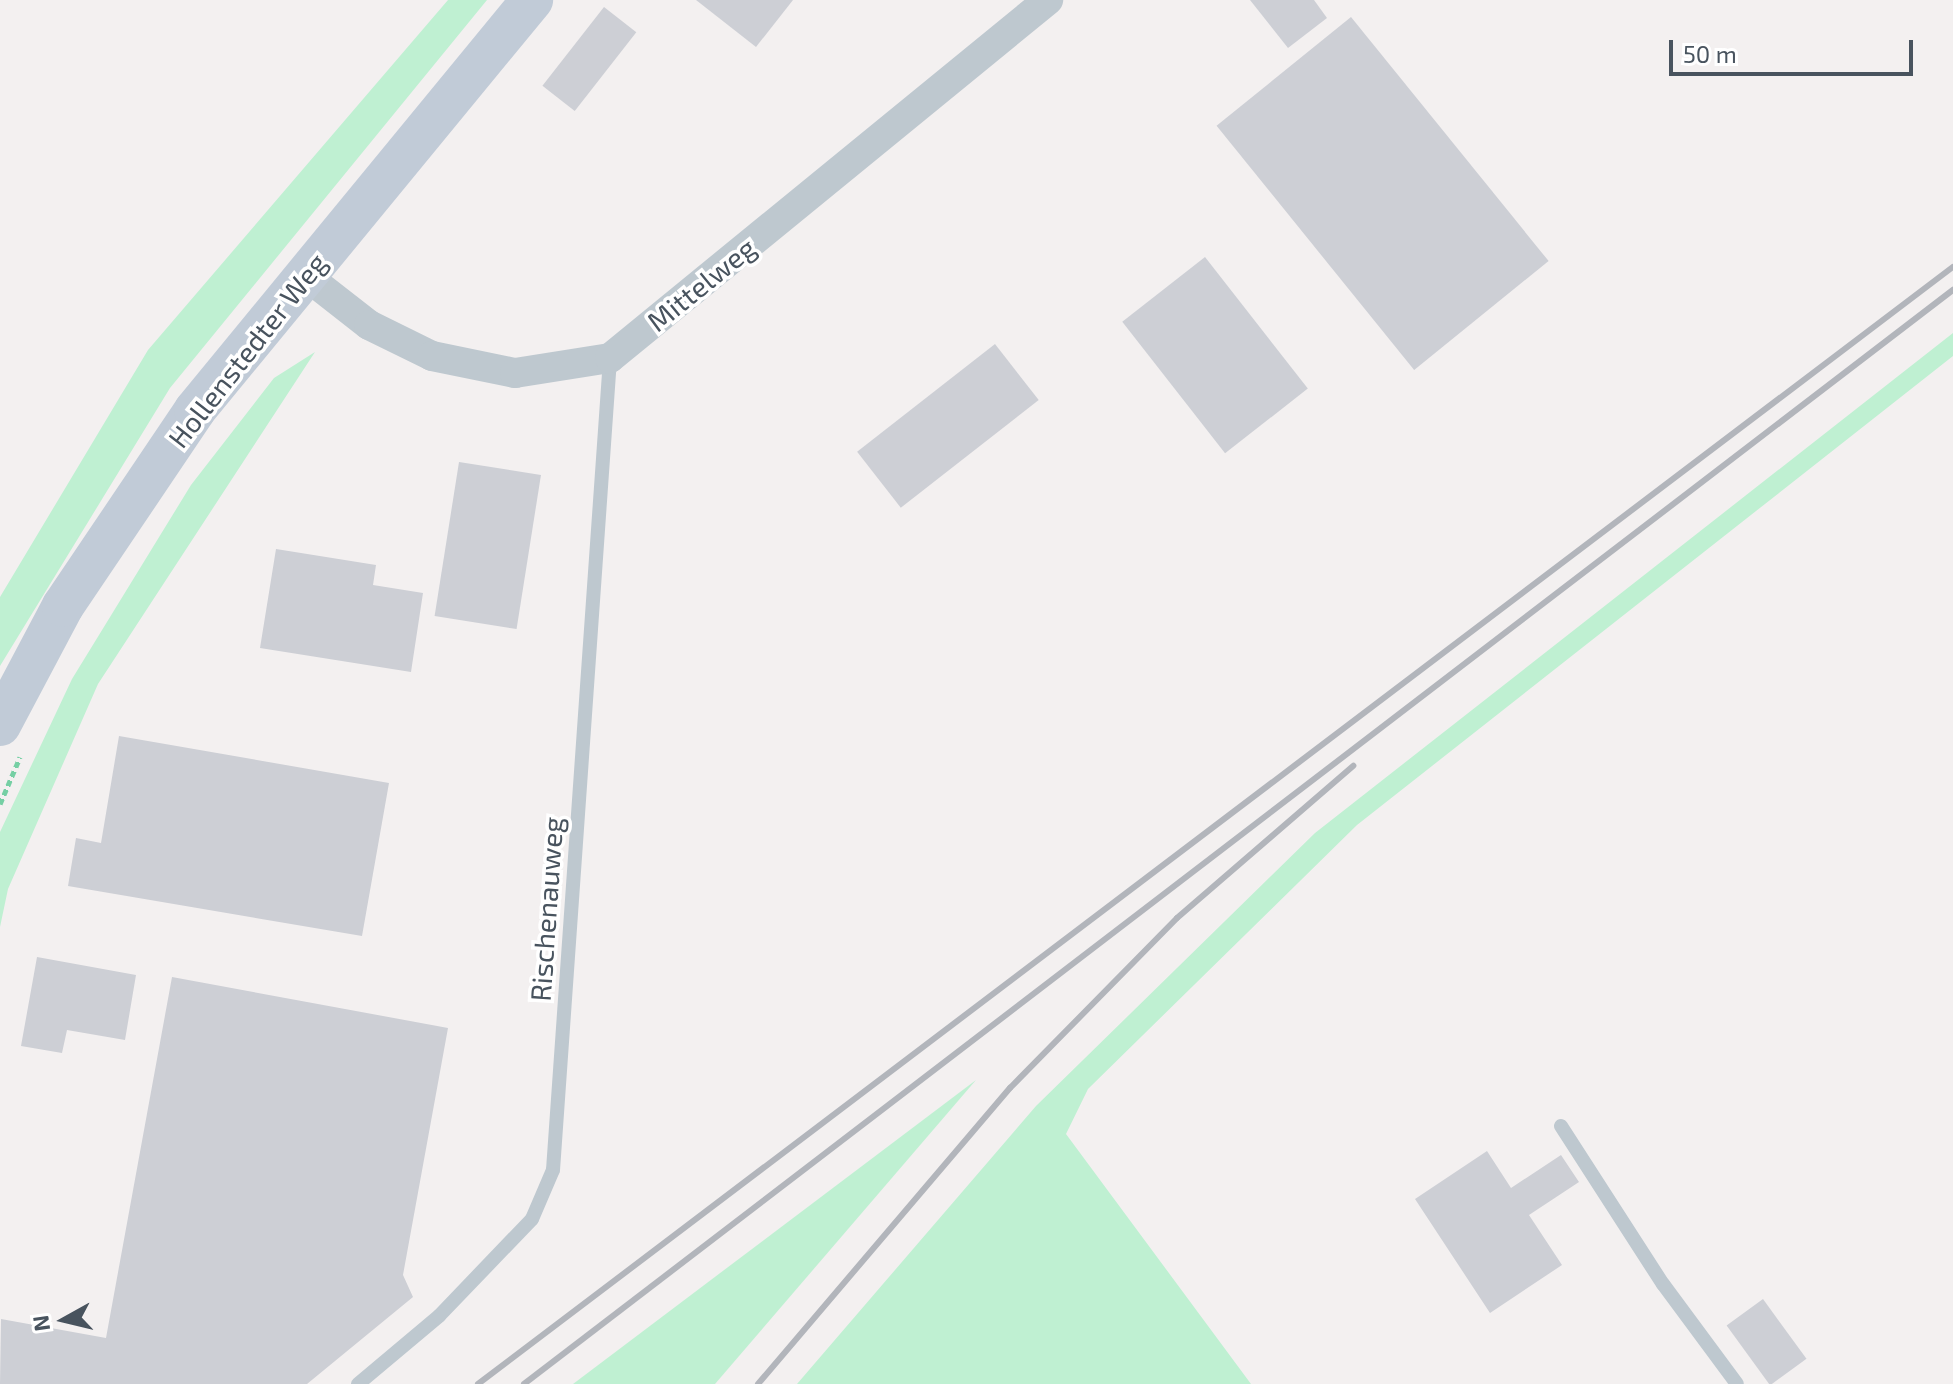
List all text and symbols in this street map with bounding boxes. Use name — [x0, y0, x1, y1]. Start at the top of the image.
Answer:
scale bar — [1673, 24, 1917, 74]
text: 50 m — [1683, 39, 1737, 68]
street label: Mittelweg — [640, 230, 762, 338]
street label: Hollenstedter Weg — [160, 246, 334, 454]
street label: Rischenauweg — [523, 816, 569, 1002]
north arrow — [24, 1280, 104, 1360]
text: N — [26, 1314, 54, 1333]

